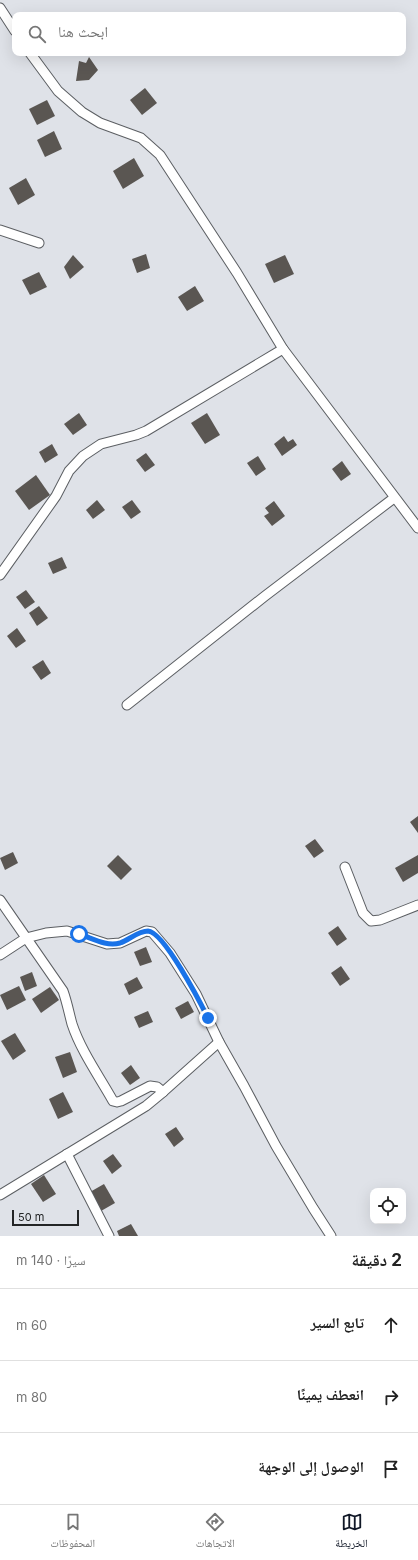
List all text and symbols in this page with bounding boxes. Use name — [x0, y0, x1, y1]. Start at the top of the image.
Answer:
search box — [12, 12, 406, 56]
text: ابحث هنا — [58, 22, 108, 41]
icon: search — [26, 23, 48, 45]
route start — [70, 925, 88, 943]
route end — [199, 1009, 217, 1027]
map controls — [370, 1188, 406, 1224]
button: locate — [370, 1188, 406, 1224]
scale bar — [12, 1208, 79, 1227]
text: 50 m — [18, 1210, 44, 1224]
text: 2 دقيقة — [352, 1250, 402, 1270]
text: سيرًا · 140 m — [16, 1252, 86, 1268]
text: تابع السير — [310, 1313, 364, 1332]
icon: ahead — [380, 1314, 402, 1336]
text: 60 m — [16, 1317, 47, 1333]
text: انعطف يمينًا — [297, 1385, 364, 1404]
icon: right — [380, 1386, 402, 1408]
text: 80 m — [16, 1389, 47, 1405]
text: الوصول إلى الوجهة — [258, 1457, 364, 1476]
icon: arrive — [380, 1458, 402, 1480]
tab: المحفوظات — [50, 1511, 95, 1554]
tab: الاتجاهات — [196, 1511, 235, 1554]
tab: الخريطة — [335, 1511, 368, 1554]

